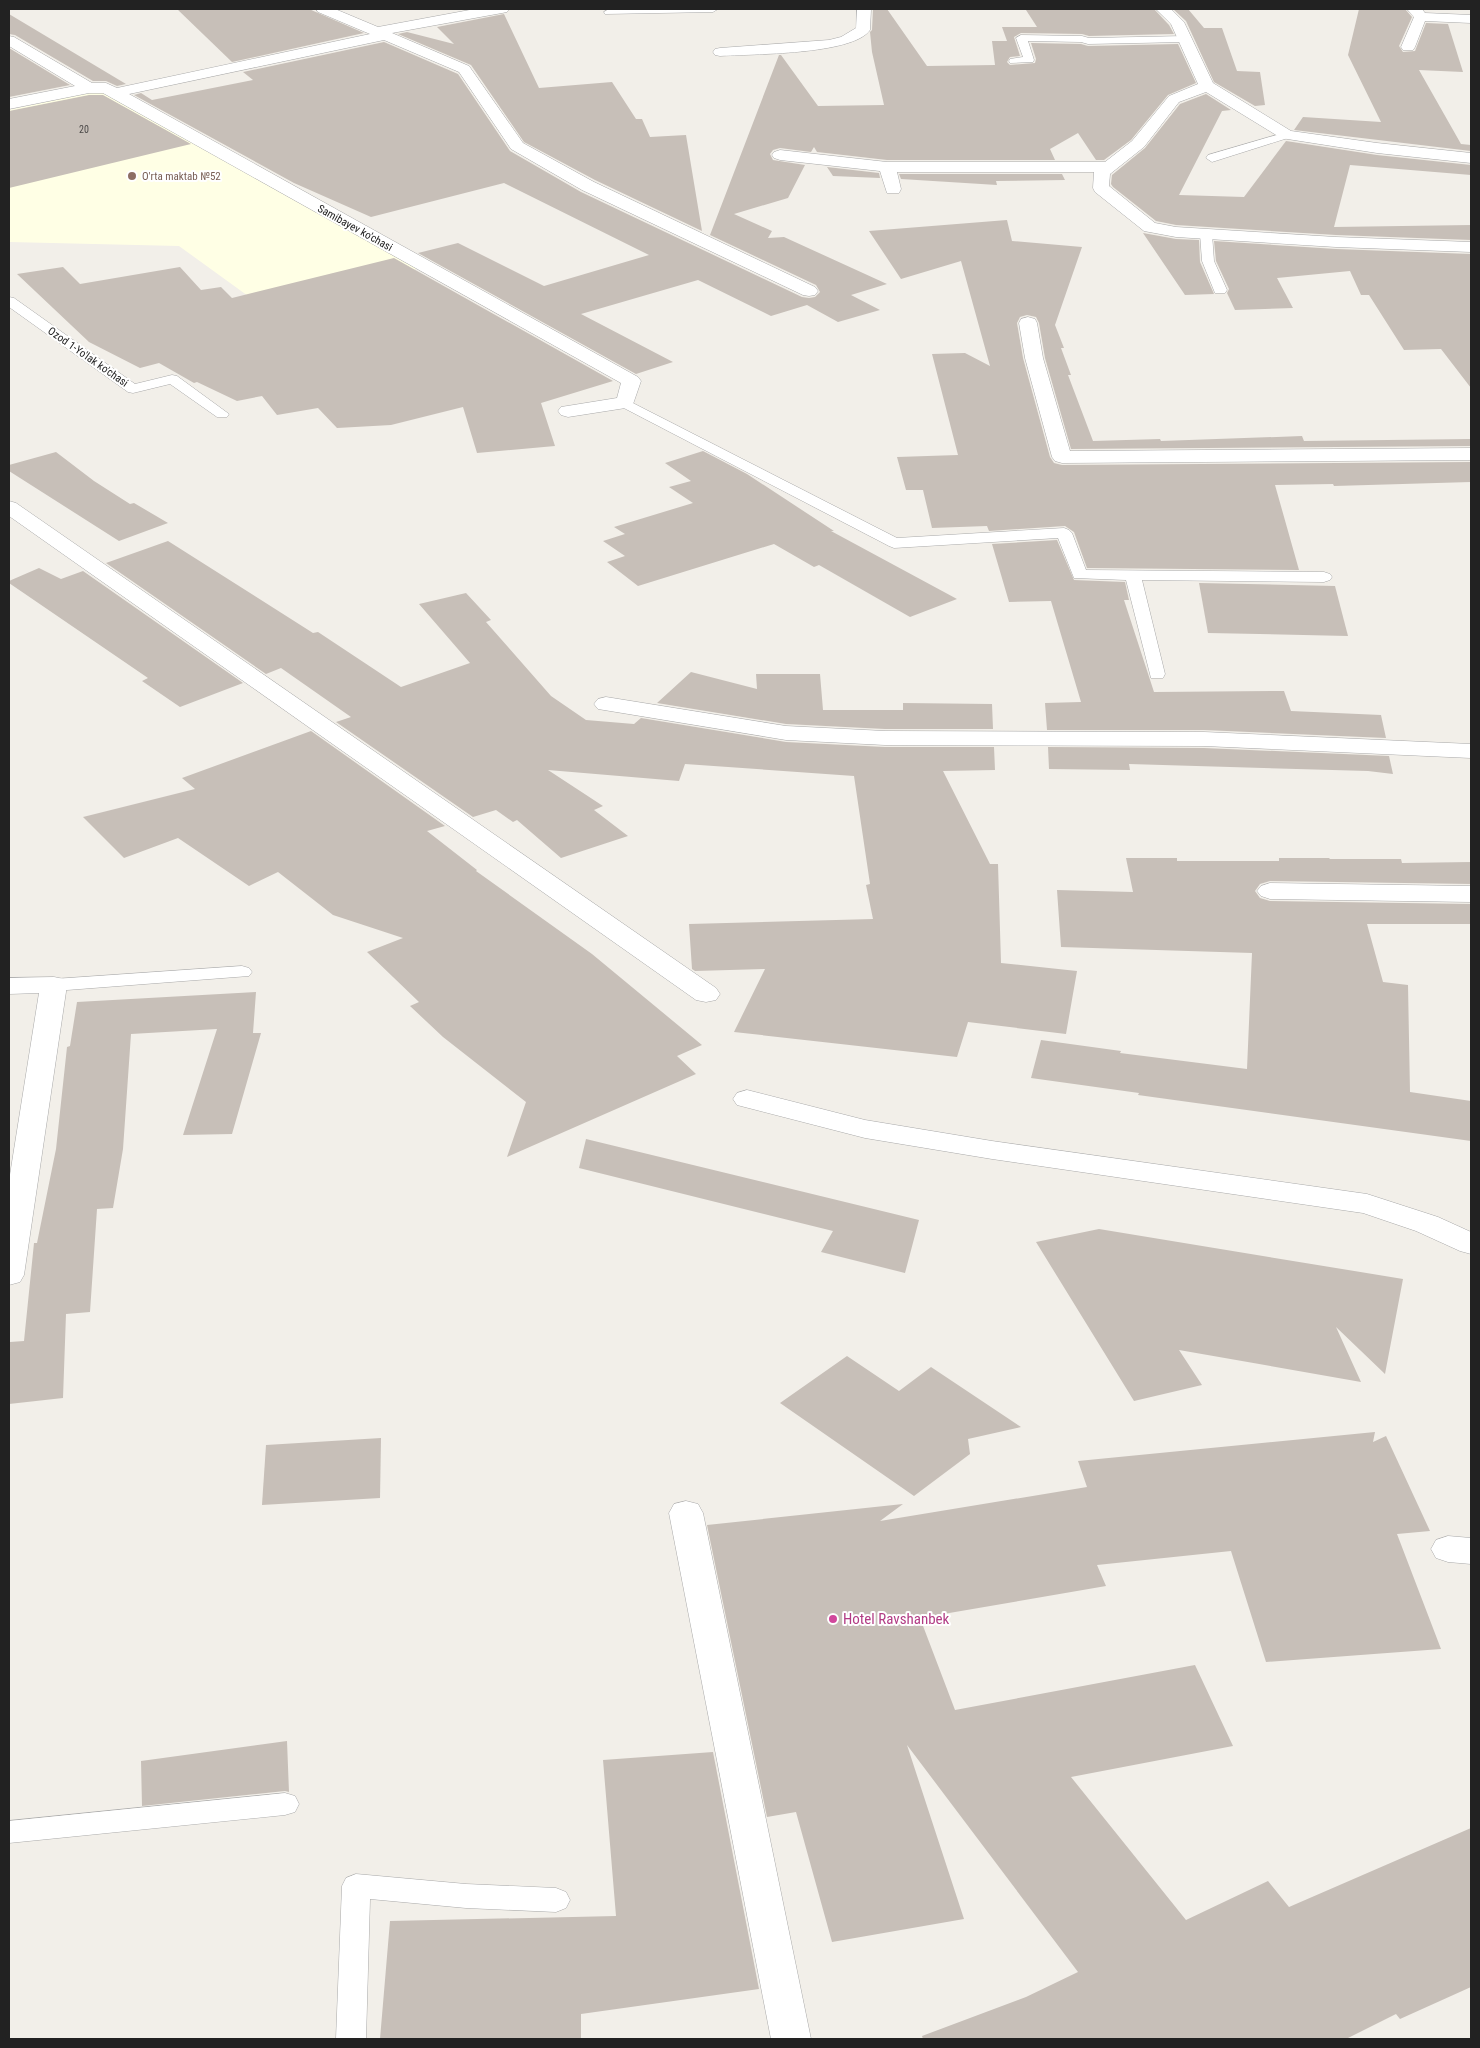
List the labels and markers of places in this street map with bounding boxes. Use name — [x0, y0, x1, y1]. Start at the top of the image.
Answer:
marker: O'rta maktab №52 — [126, 170, 138, 182]
place label: O'rta maktab №52 — [142, 170, 221, 183]
place label: Hotel Ravshanbek — [843, 1610, 950, 1628]
marker: Hotel Ravshanbek — [827, 1613, 839, 1625]

